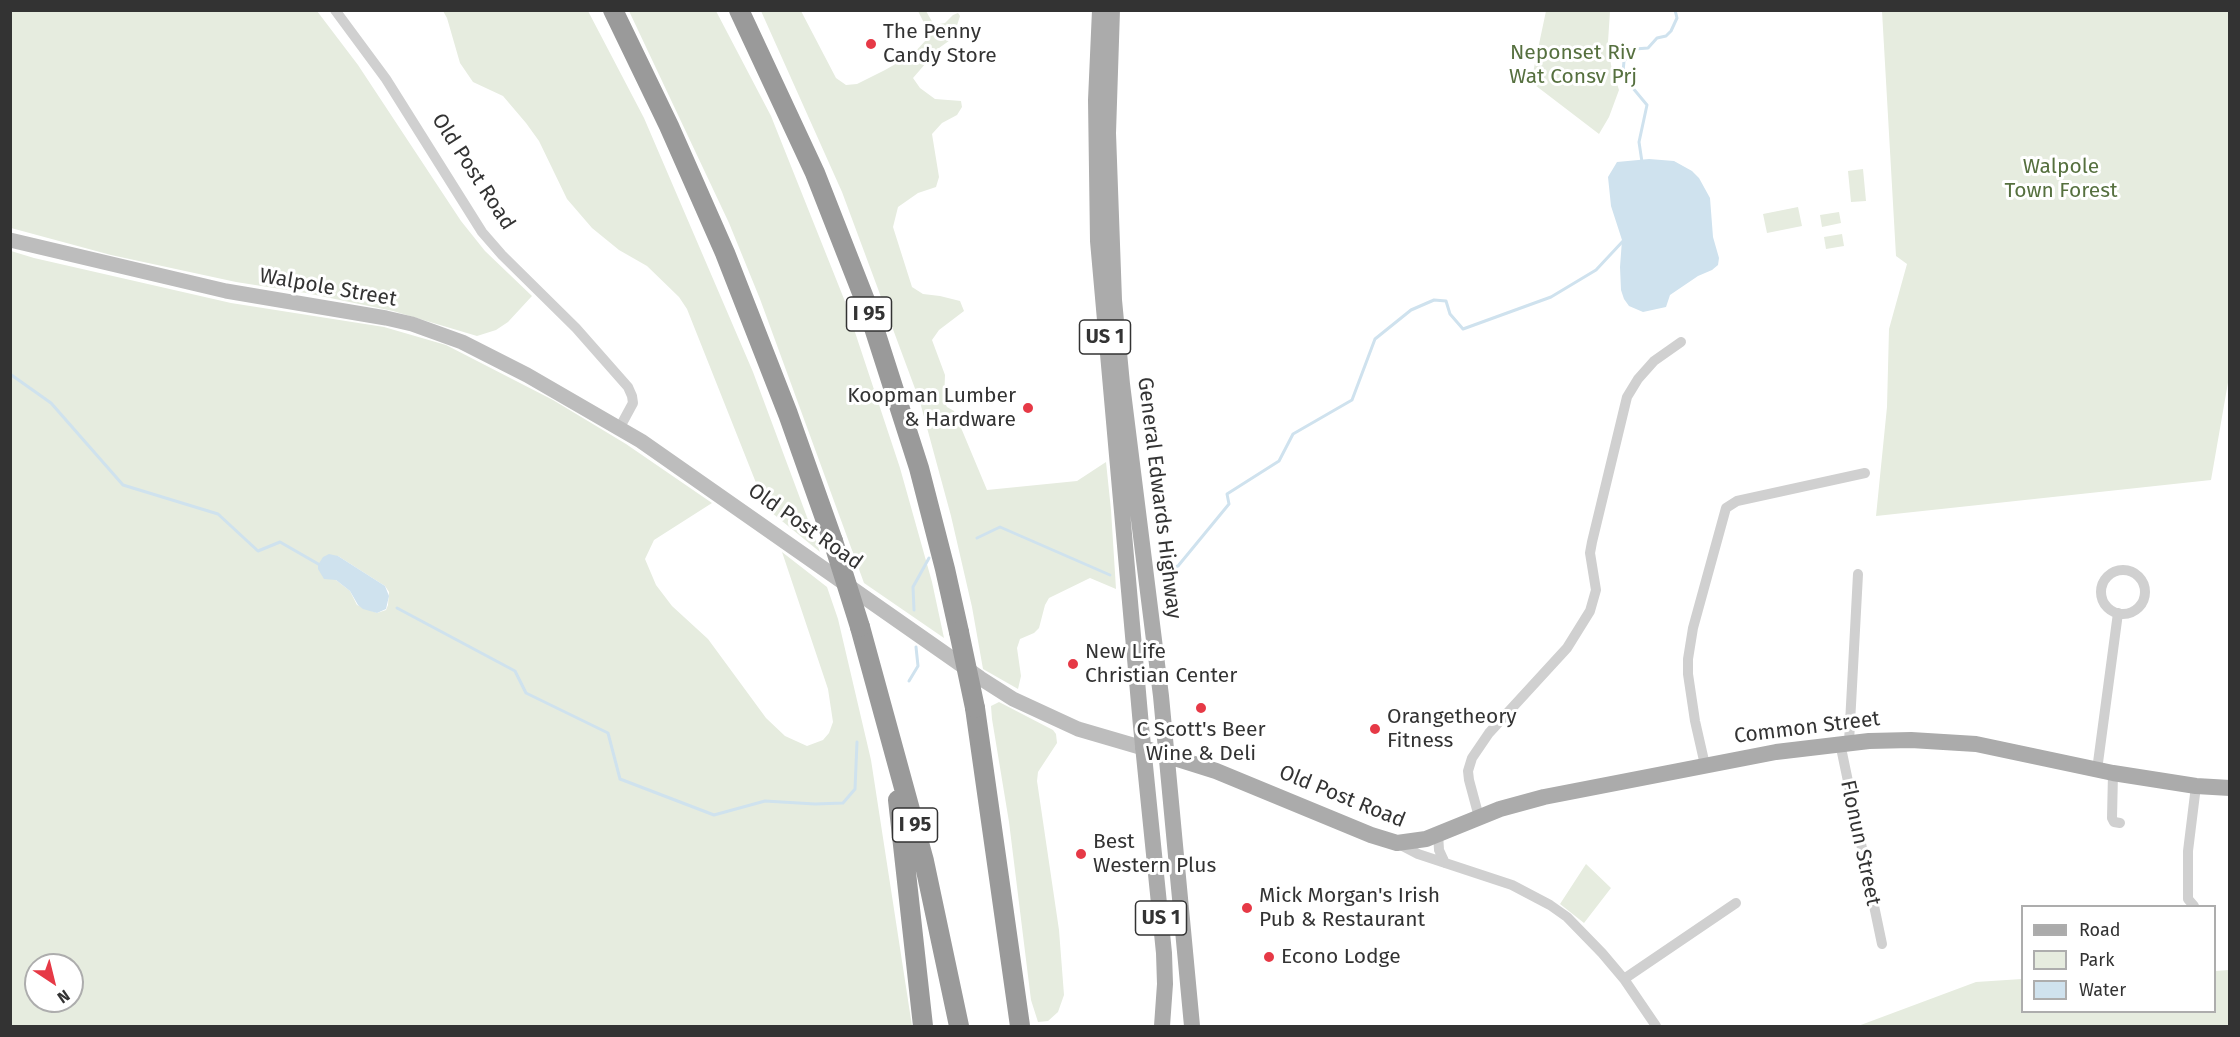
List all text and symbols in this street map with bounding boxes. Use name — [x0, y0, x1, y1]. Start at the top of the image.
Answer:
place label: The Penny Candy Store — [883, 19, 997, 69]
marker: The Penny Candy Store — [864, 37, 878, 51]
park label: Neponset Riv Wat Consv Prj — [1509, 40, 1637, 90]
street label: Old Post Road — [426, 109, 520, 235]
park label: Walpole Town Forest — [2004, 154, 2118, 204]
street label: Walpole Street — [257, 264, 399, 312]
road number: I 95 — [846, 297, 892, 331]
road number: US 1 — [1080, 320, 1130, 354]
street label: General Edwards Highway — [1132, 376, 1186, 620]
place label: Koopman Lumber & Hardware — [847, 383, 1016, 433]
marker: Koopman Lumber & Hardware — [1021, 401, 1035, 415]
street label: Old Post Road — [743, 478, 867, 576]
place label: New Life Christian Center — [1085, 639, 1237, 689]
marker: New Life Christian Center — [1066, 657, 1080, 671]
marker: C Scott's Beer Wine & Deli — [1194, 701, 1208, 715]
place label: Orangetheory Fitness — [1387, 704, 1517, 754]
street label: Common Street — [1733, 707, 1881, 749]
place label: C Scott's Beer Wine & Deli — [1136, 717, 1266, 767]
marker: Orangetheory Fitness — [1368, 722, 1382, 736]
street label: Old Post Road — [1275, 760, 1409, 834]
street label: Flonun Street — [1834, 778, 1886, 908]
road number: I 95 — [892, 808, 938, 842]
place label: Best Western Plus — [1093, 829, 1216, 879]
marker: Best Western Plus — [1074, 847, 1088, 861]
place label: Mick Morgan's Irish Pub & Restaurant — [1259, 883, 1440, 933]
road number: US 1 — [1136, 901, 1186, 935]
marker: Mick Morgan's Irish Pub & Restaurant — [1240, 901, 1254, 915]
legend — [2021, 905, 2216, 1013]
text: Road — [2079, 919, 2121, 941]
place label: Econo Lodge — [1281, 944, 1401, 970]
text: Park — [2079, 949, 2114, 971]
marker: Econo Lodge — [1262, 950, 1276, 964]
north arrow — [24, 953, 84, 1013]
text: Water — [2079, 979, 2126, 1001]
text: N — [54, 986, 73, 1007]

